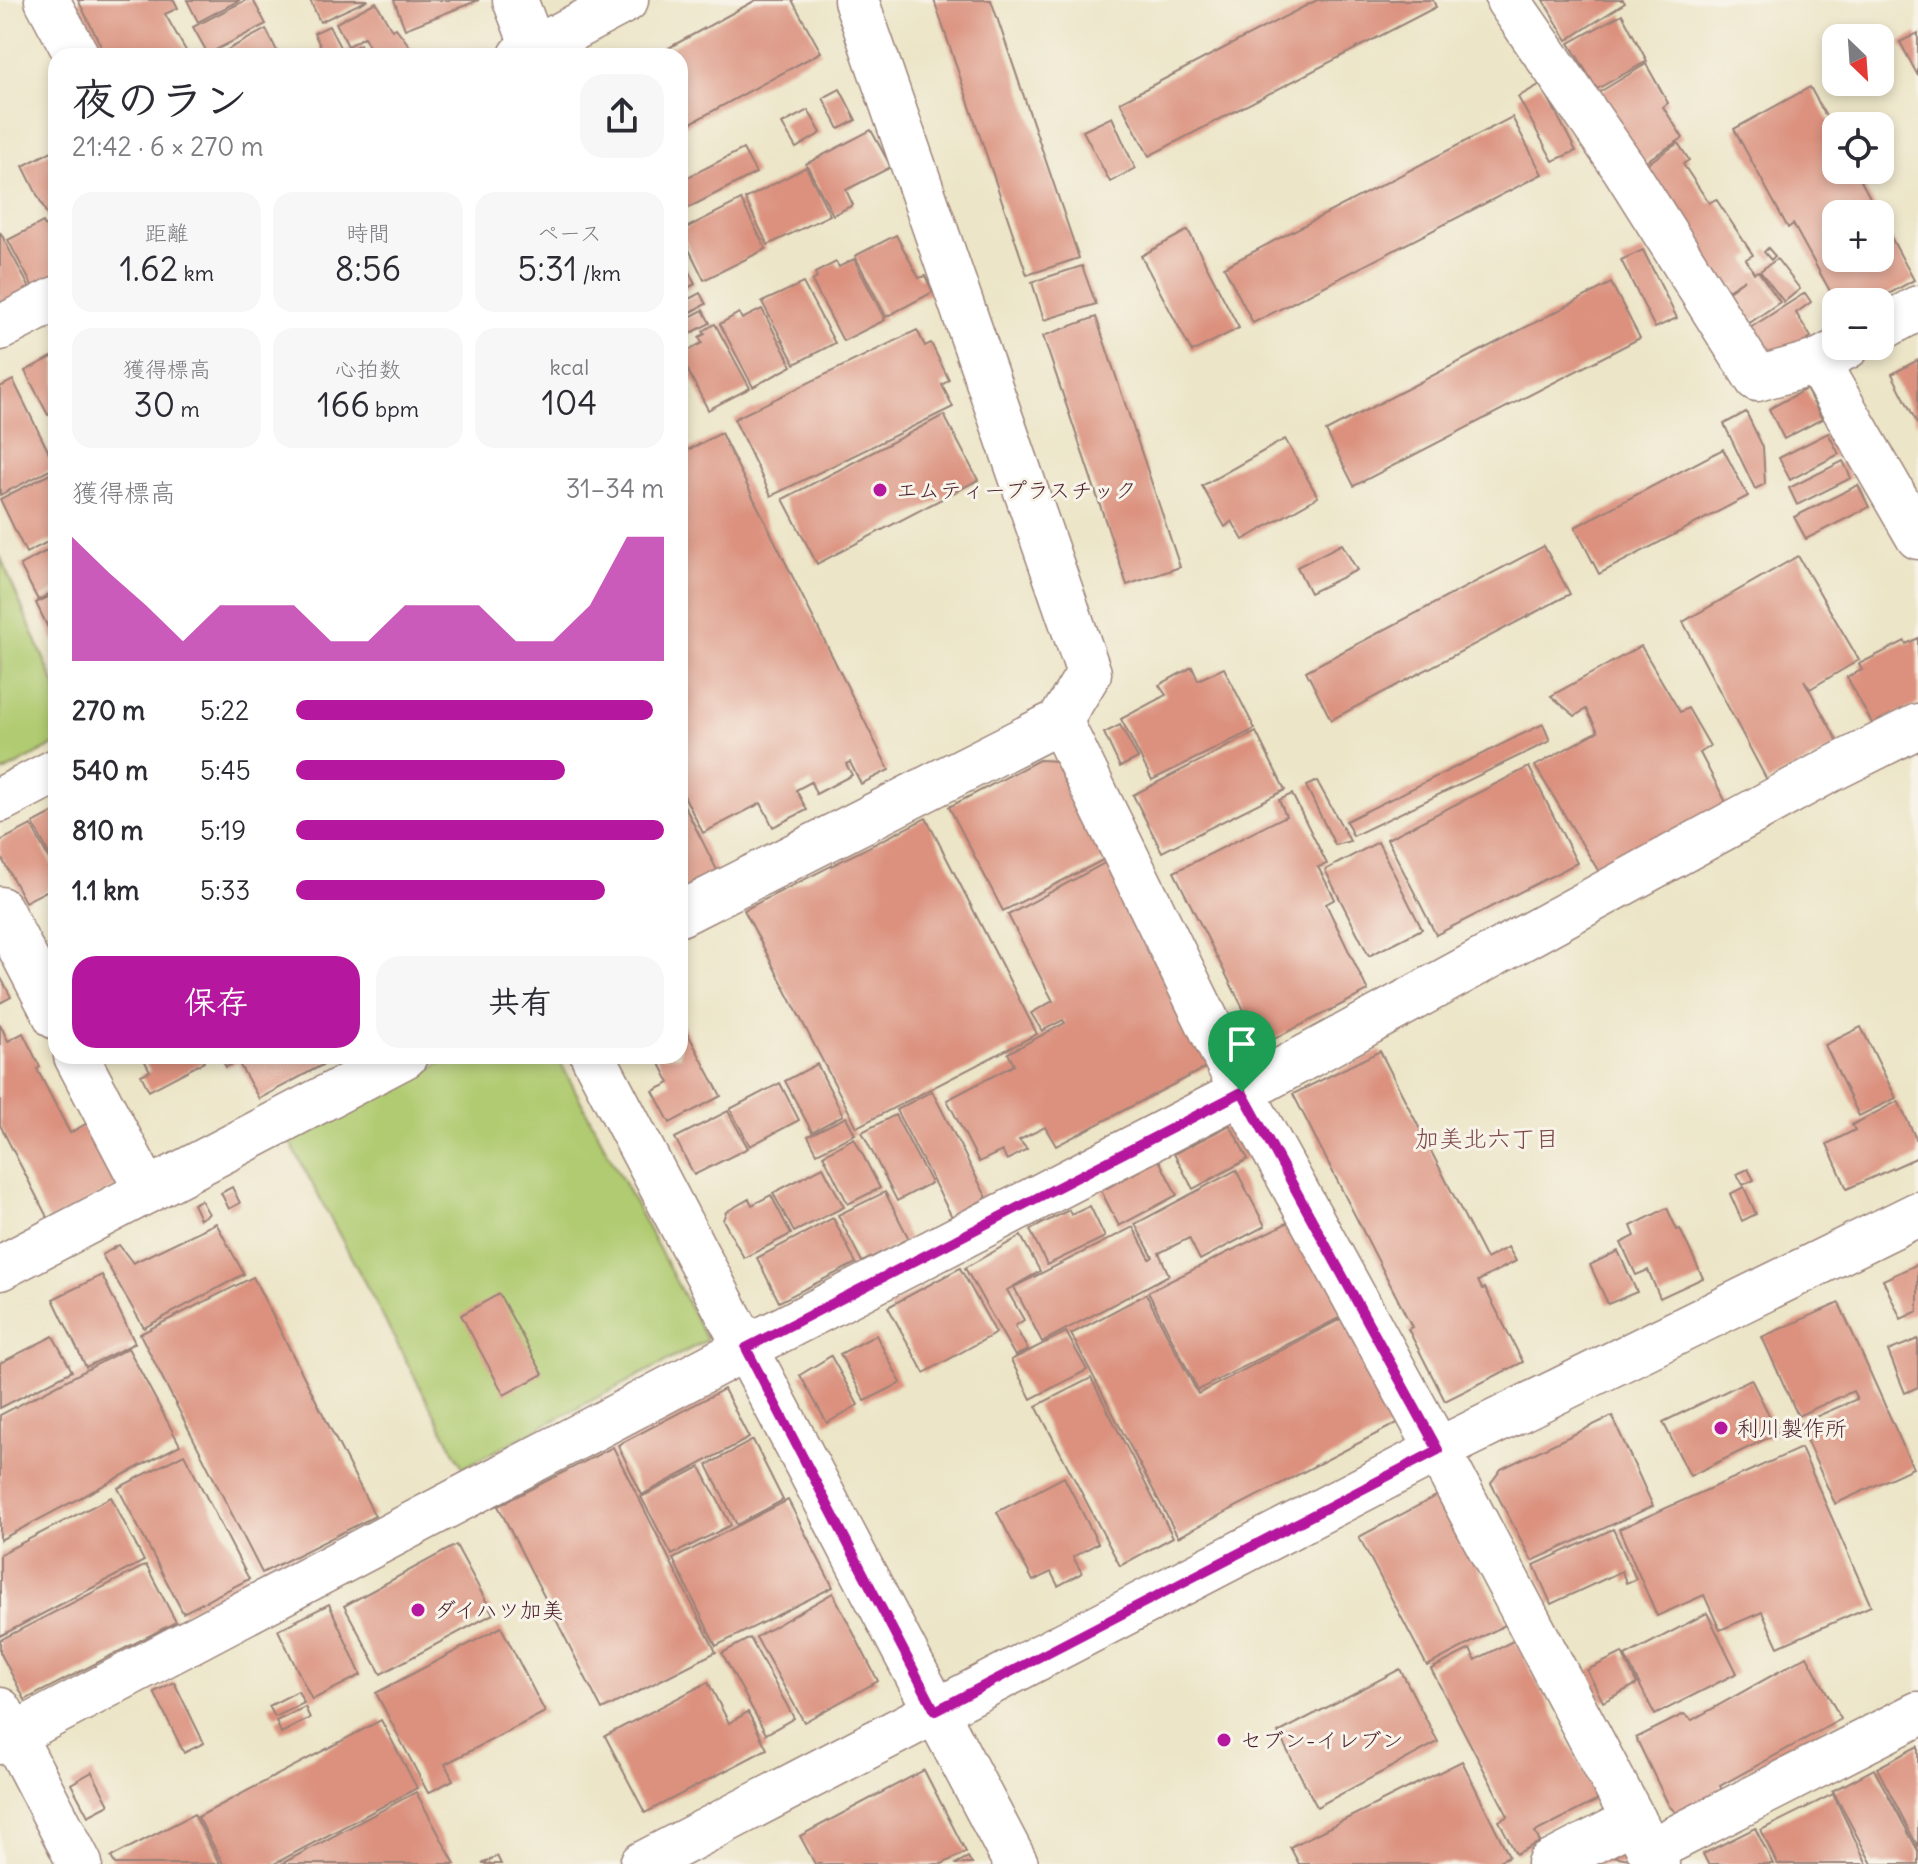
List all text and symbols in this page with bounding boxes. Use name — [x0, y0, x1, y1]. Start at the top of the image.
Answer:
north arrow — [1822, 24, 1894, 96]
map controls — [1822, 24, 1894, 360]
text: 夜のラン — [72, 72, 248, 127]
button: share — [580, 74, 664, 158]
button: locate — [1822, 112, 1894, 184]
text: 21:42 · 6 × 270 m — [72, 130, 263, 163]
button: + — [1822, 200, 1894, 272]
text: 距離 — [145, 219, 189, 247]
text: 時間 — [346, 219, 390, 247]
text: ペース — [537, 219, 602, 247]
text: 1.62 — [119, 247, 178, 290]
text: 8:56 — [335, 247, 401, 290]
text: 5:31 — [518, 247, 577, 290]
text: km — [178, 259, 214, 287]
text: /km — [577, 259, 621, 287]
button: − — [1822, 288, 1894, 360]
text: kcal — [550, 353, 589, 381]
text: 獲得標高 — [123, 355, 211, 383]
text: 心拍数 — [335, 355, 401, 383]
text: 104 — [542, 381, 597, 424]
text: 30 — [134, 383, 175, 426]
text: 166 — [317, 383, 370, 426]
text: m — [175, 395, 200, 423]
text: bpm — [370, 395, 419, 423]
text: 31–34 m — [566, 472, 664, 505]
text: 獲得標高 — [72, 476, 176, 509]
place label: エムティープラスチック — [896, 476, 1137, 504]
marker: エムティープラスチック — [871, 481, 889, 499]
text: 270 m — [72, 694, 145, 727]
text: 5:22 — [200, 694, 249, 727]
text: 540 m — [72, 754, 148, 787]
text: 5:45 — [200, 754, 251, 787]
text: 810 m — [72, 814, 143, 847]
text: 5:19 — [200, 814, 246, 847]
text: 1.1 km — [72, 874, 139, 907]
text: 5:33 — [200, 874, 250, 907]
button: 保存 — [72, 956, 360, 1048]
button: 共有 — [376, 956, 664, 1048]
pin — [1208, 1010, 1276, 1092]
icon: arrive — [1220, 1022, 1264, 1066]
district label: 加美北六丁目 — [1415, 1123, 1559, 1153]
place label: 利川製作所 — [1737, 1414, 1847, 1442]
marker: 利川製作所 — [1712, 1419, 1730, 1437]
place label: ダイハツ加美 — [434, 1596, 564, 1624]
marker: ダイハツ加美 — [409, 1601, 427, 1619]
place label: セブン-イレブン — [1240, 1726, 1403, 1754]
marker: セブン-イレブン — [1215, 1731, 1233, 1749]

